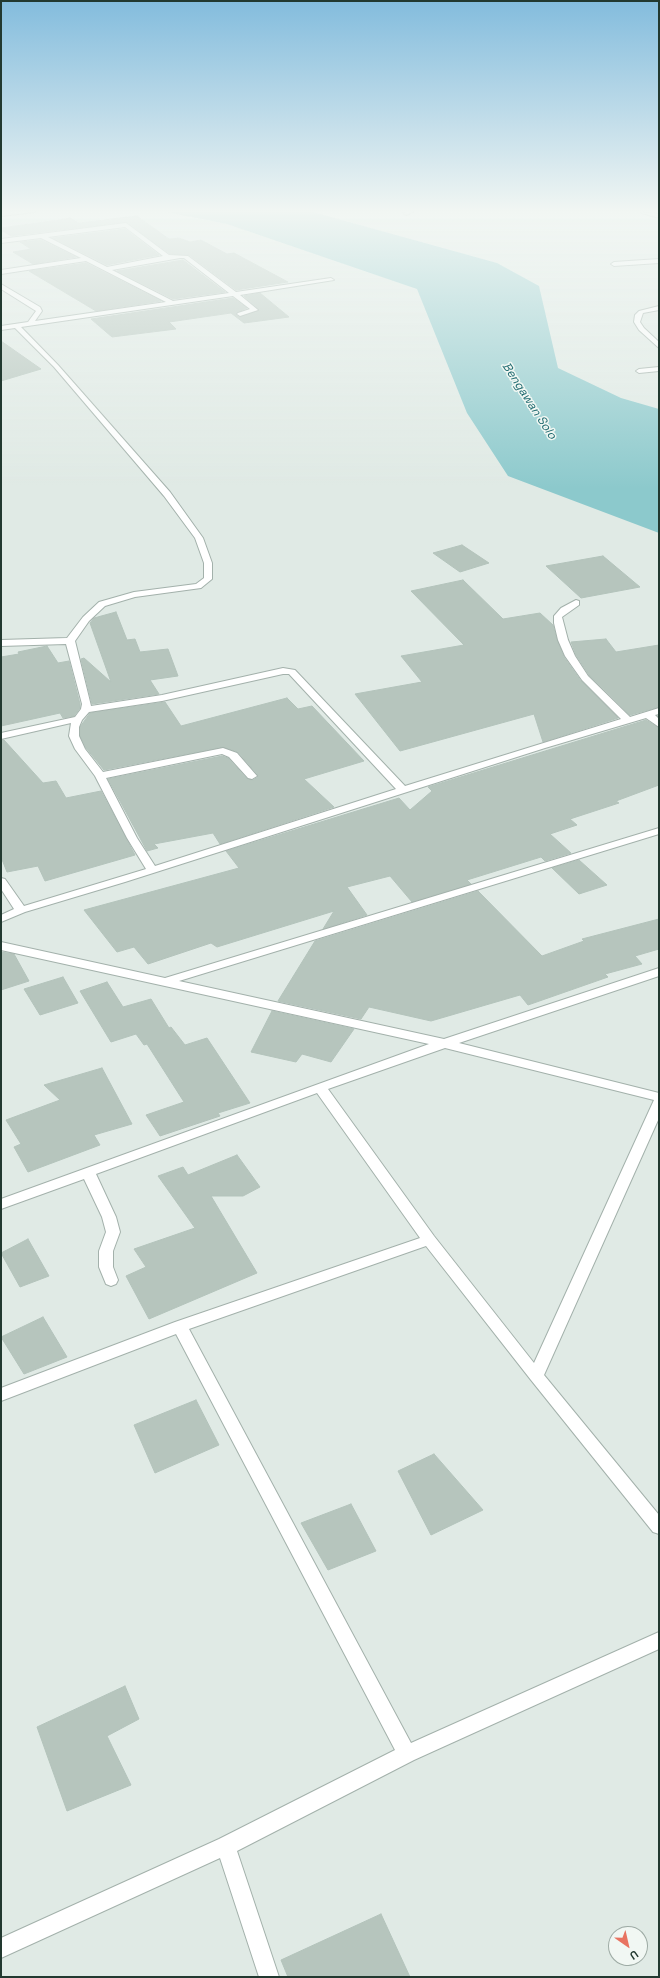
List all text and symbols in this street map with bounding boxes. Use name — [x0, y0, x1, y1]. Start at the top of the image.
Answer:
water label: Bengawan Solo — [499, 360, 559, 442]
north arrow — [608, 1926, 648, 1966]
text: U — [627, 1947, 641, 1963]

